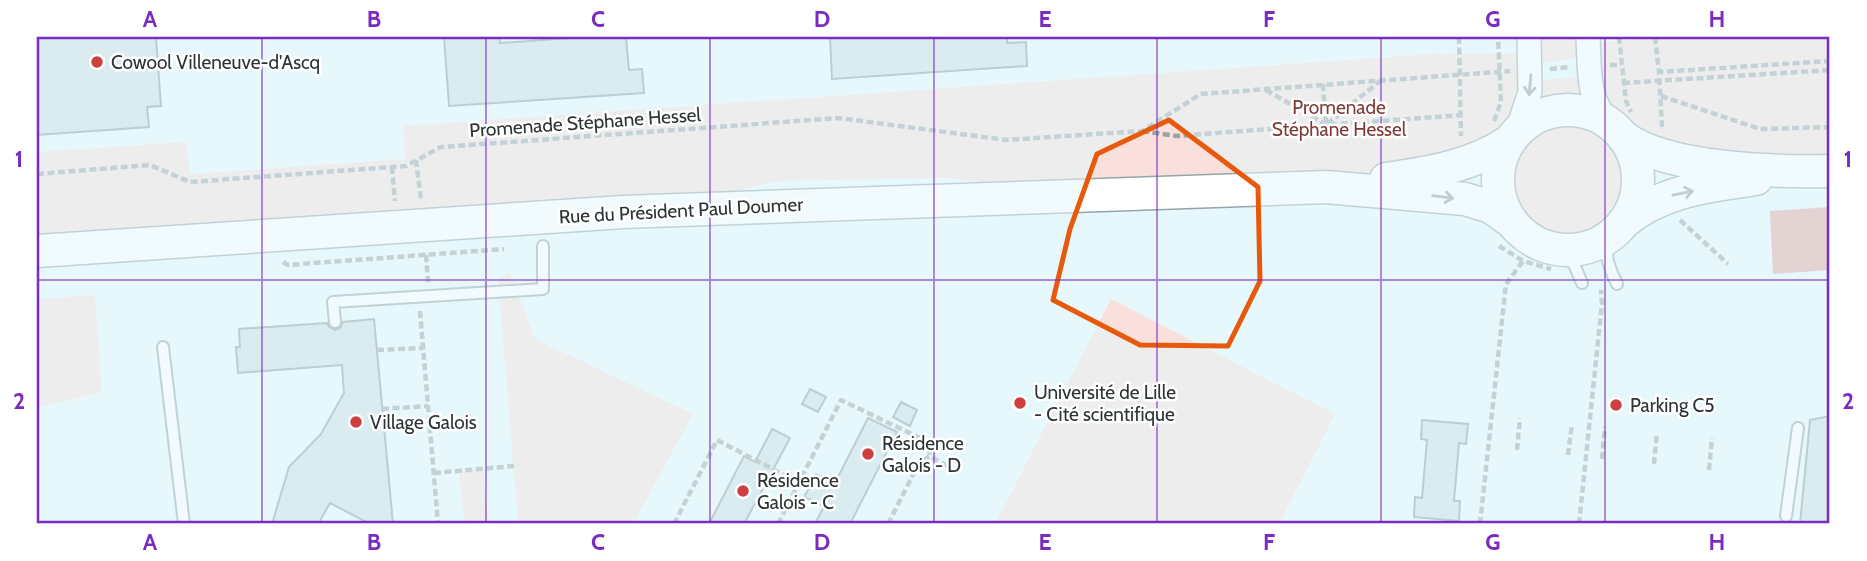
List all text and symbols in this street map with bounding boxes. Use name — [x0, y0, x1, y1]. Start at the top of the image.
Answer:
text: A — [143, 5, 158, 33]
text: B — [367, 5, 381, 33]
text: C — [591, 5, 605, 33]
text: D — [814, 5, 830, 33]
text: E — [1038, 5, 1052, 33]
text: F — [1263, 5, 1275, 33]
text: G — [1485, 5, 1501, 33]
text: H — [1709, 5, 1725, 33]
place label: Cowool Villeneuve-d'Ascq — [111, 51, 320, 74]
marker: Cowool Villeneuve-d'Ascq — [89, 54, 105, 70]
one-way arrow — [1523, 73, 1536, 96]
park label: Promenade Stéphane Hessel — [1272, 96, 1407, 141]
street label: Promenade Stéphane Hessel — [469, 103, 702, 142]
text: 1 — [15, 145, 23, 173]
text: 1 — [1844, 145, 1852, 173]
one-way arrow — [1671, 185, 1694, 199]
one-way arrow — [1431, 190, 1454, 203]
street label: Rue du Président Paul Doumer — [558, 193, 804, 228]
place label: Université de Lille ‐ Cité scientifique — [1034, 381, 1176, 426]
text: 2 — [13, 387, 25, 415]
text: 2 — [1842, 387, 1854, 415]
place label: Parking C5 — [1630, 394, 1715, 417]
marker: Université de Lille ‐ Cité scientifique — [1012, 395, 1028, 411]
marker: Parking C5 — [1608, 397, 1624, 413]
place label: Village Galois — [370, 411, 477, 434]
marker: Village Galois — [348, 414, 364, 430]
place label: Résidence Galois - D — [882, 432, 964, 477]
marker: Résidence Galois - D — [860, 446, 876, 462]
place label: Résidence Galois - C — [757, 469, 839, 514]
marker: Résidence Galois - C — [735, 483, 751, 499]
text: A — [143, 528, 158, 556]
text: B — [367, 528, 381, 556]
text: C — [591, 528, 605, 556]
text: D — [814, 528, 830, 556]
text: E — [1038, 528, 1052, 556]
text: F — [1263, 528, 1275, 556]
text: G — [1485, 528, 1501, 556]
text: H — [1709, 528, 1725, 556]

